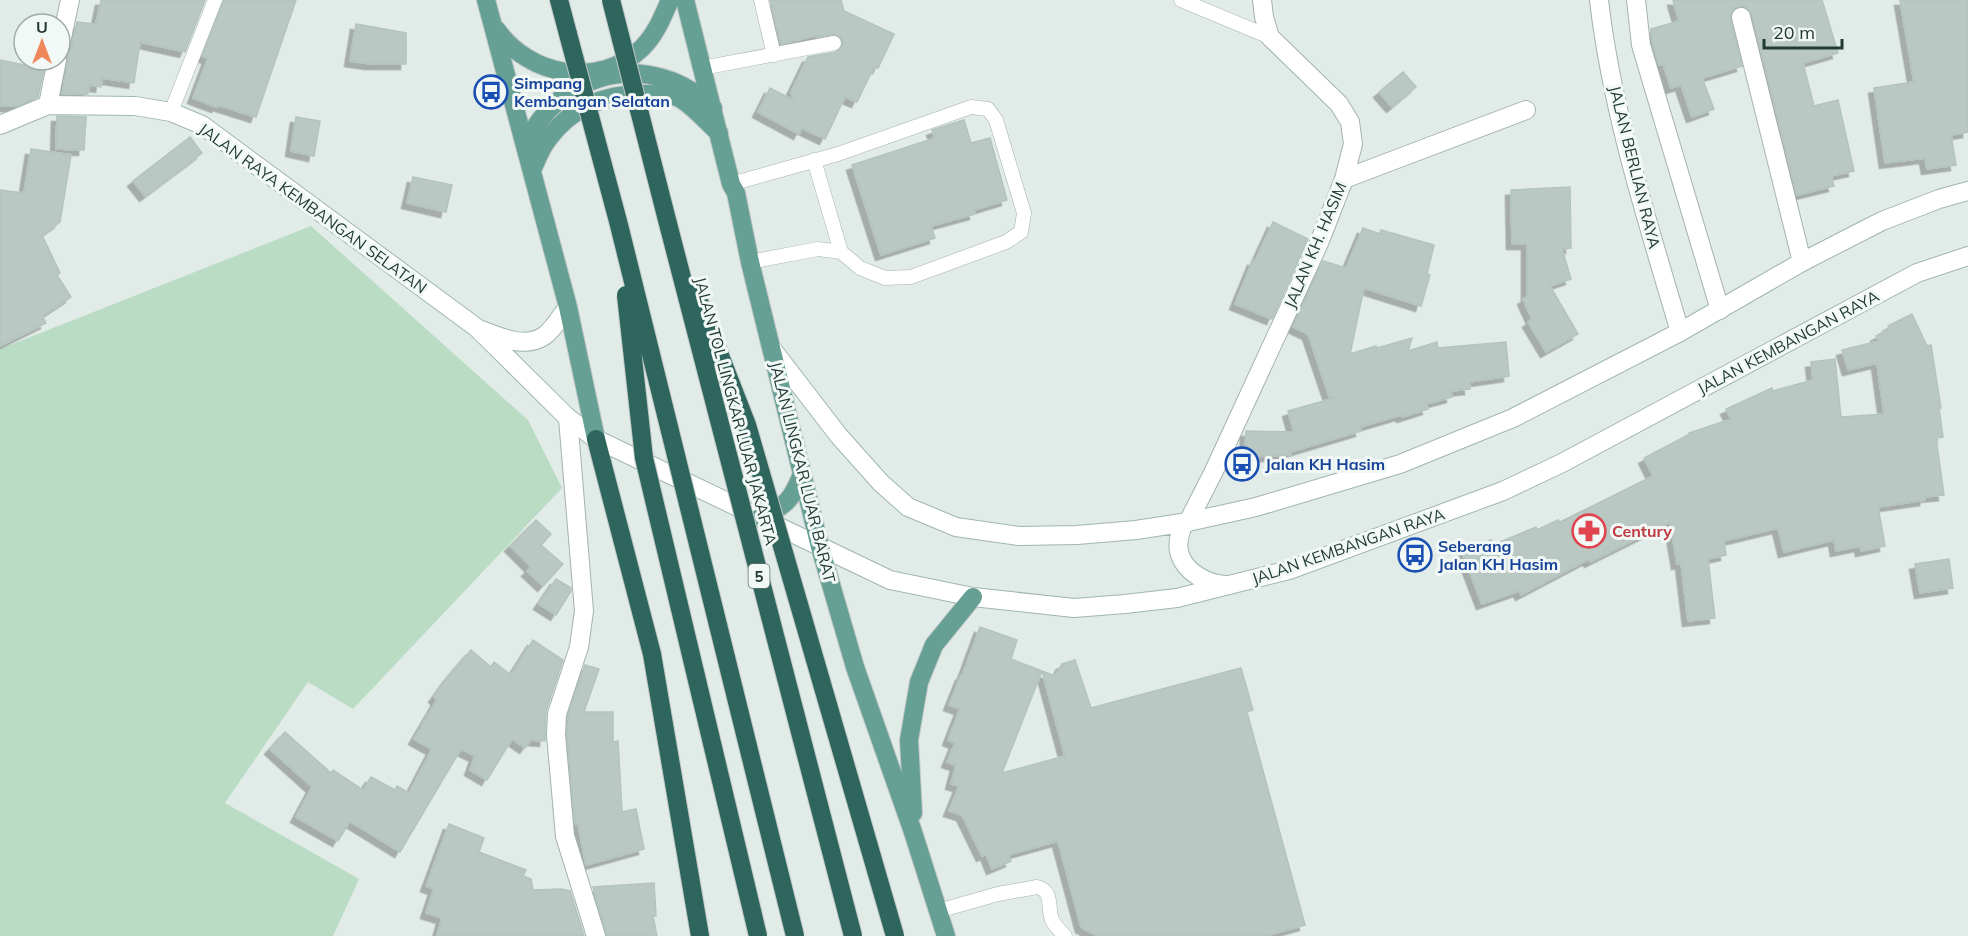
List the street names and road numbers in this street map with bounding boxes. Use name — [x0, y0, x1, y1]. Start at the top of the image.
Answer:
street label: JALAN BERLIAN RAYA — [1605, 83, 1665, 251]
street label: JALAN RAYA KEMBANGAN SELATAN — [195, 118, 431, 298]
street label: JALAN KH. HASIM — [1279, 179, 1351, 311]
street label: JALAN TOL LINGKAR LUAR JAKARTA — [690, 275, 782, 548]
street label: JALAN KEMBANGAN RAYA — [1694, 285, 1882, 398]
street label: JALAN LINGKAR LUAR BARAT — [766, 359, 840, 585]
street label: JALAN KEMBANGAN RAYA — [1249, 503, 1447, 588]
road number: 5 — [748, 564, 770, 588]

